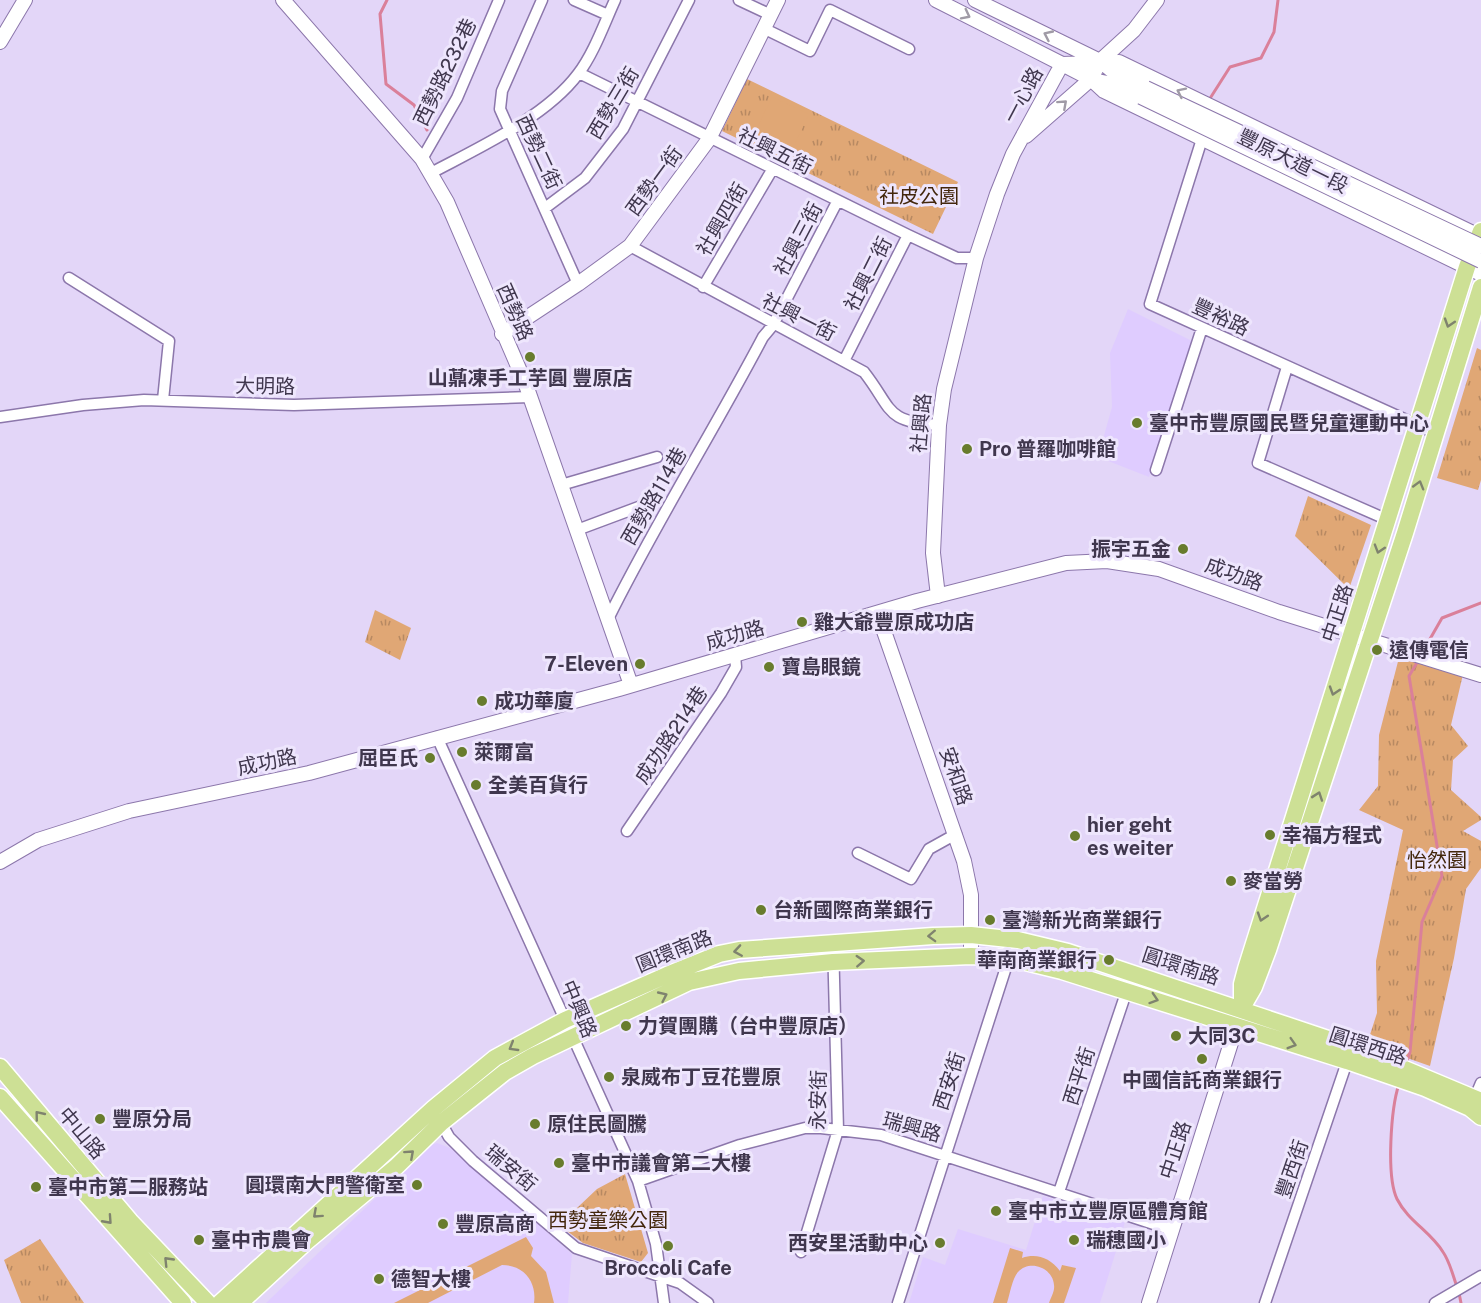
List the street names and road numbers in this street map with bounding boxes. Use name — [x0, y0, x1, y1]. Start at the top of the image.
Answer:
street label: 西勢路232巷 — [409, 14, 481, 130]
street label: 西勢三街 — [582, 63, 644, 143]
street label: 一心路 — [998, 63, 1048, 127]
street label: 西勢二街 — [511, 111, 567, 193]
street label: 社興五街 — [734, 123, 816, 179]
street label: 豐原大道一段 — [1234, 124, 1352, 198]
street label: 西勢一街 — [621, 142, 687, 220]
street label: 社興四街 — [692, 178, 752, 260]
street label: 社興三街 — [769, 198, 827, 280]
street label: 社興二街 — [839, 233, 897, 315]
street label: 西勢路 — [492, 280, 538, 344]
street label: 社興一街 — [758, 288, 840, 346]
street label: 豐裕路 — [1189, 293, 1253, 341]
street label: 大明路 — [235, 373, 295, 399]
street label: 社興路 — [906, 392, 936, 454]
street label: 西勢路114巷 — [616, 443, 692, 549]
street label: 成功路 — [1202, 552, 1266, 596]
street label: 中正路 — [1316, 581, 1358, 645]
street label: 成功路 — [703, 615, 767, 655]
street label: 成功路214巷 — [630, 682, 712, 788]
street label: 成功路 — [235, 744, 299, 780]
street label: 安和路 — [935, 744, 977, 808]
street label: 圓環南路 — [632, 925, 716, 977]
street label: 圓環南路 — [1139, 942, 1223, 990]
street label: 中興路 — [556, 977, 602, 1041]
street label: 圓環西路 — [1326, 1022, 1410, 1070]
street label: 西平街 — [1058, 1044, 1100, 1108]
street label: 西安街 — [928, 1049, 970, 1113]
street label: 永安街 — [805, 1070, 831, 1130]
street label: 中山路 — [54, 1102, 110, 1164]
street label: 瑞興路 — [880, 1107, 944, 1147]
street label: 中正路 — [1154, 1118, 1196, 1182]
street label: 豐西街 — [1271, 1137, 1313, 1201]
street label: 瑞安街 — [480, 1140, 542, 1196]

